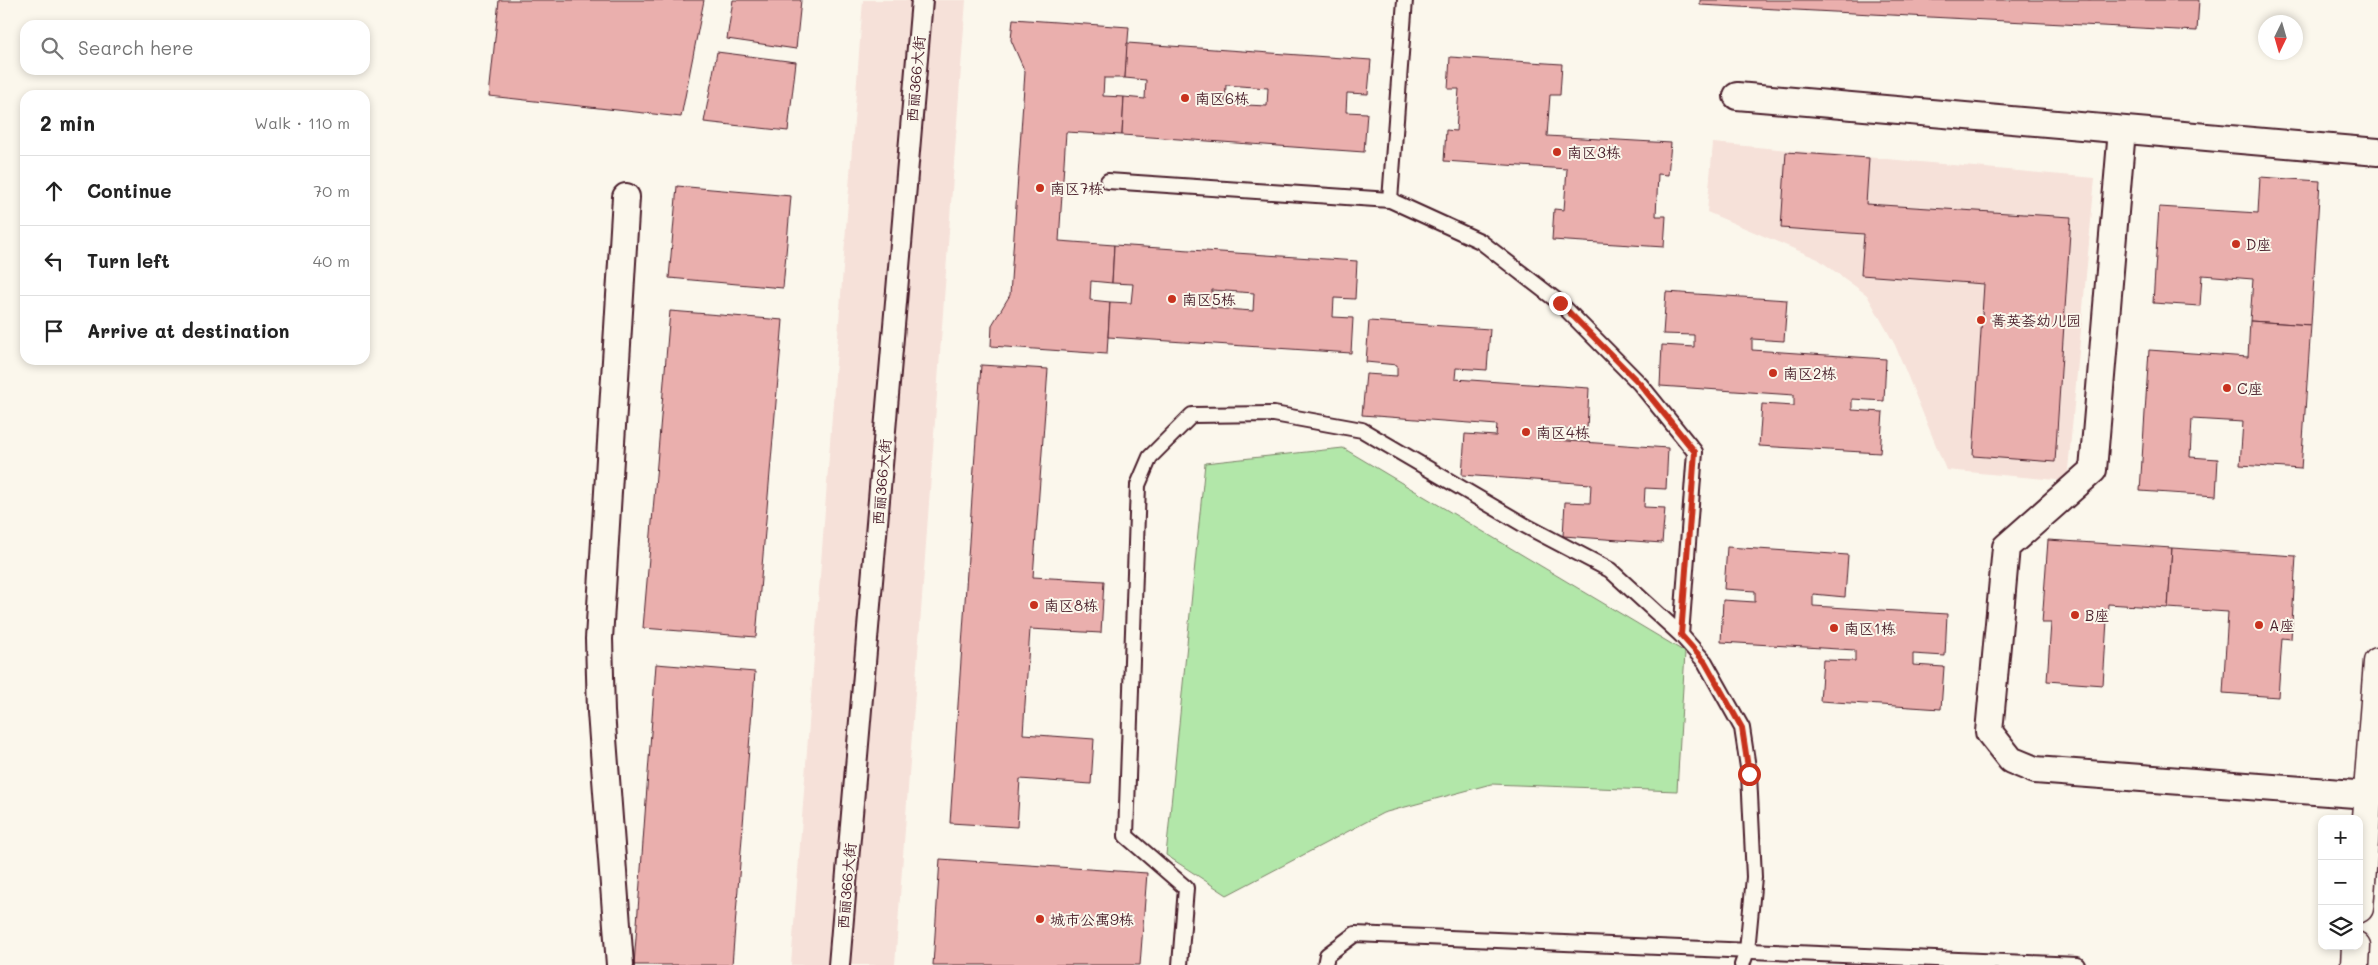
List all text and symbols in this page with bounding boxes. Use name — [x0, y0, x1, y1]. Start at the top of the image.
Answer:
north arrow — [2258, 15, 2303, 60]
search box — [20, 20, 370, 75]
icon: search — [38, 34, 66, 62]
text: Search here — [78, 35, 194, 60]
street label: 西丽366大街 — [901, 35, 929, 123]
place label: 南区6栋 — [1195, 88, 1249, 108]
marker: 南区6栋 — [1179, 92, 1191, 104]
text: 2 min — [40, 109, 95, 136]
text: Walk · 110 m — [254, 112, 350, 133]
place label: 南区3栋 — [1567, 142, 1621, 162]
marker: 南区3栋 — [1551, 146, 1563, 158]
icon: ahead — [40, 177, 68, 205]
text: Continue — [87, 178, 172, 203]
place label: 南区7栋 — [1050, 178, 1103, 198]
text: 70 m — [313, 180, 350, 201]
marker: 南区7栋 — [1034, 182, 1046, 194]
place label: D座 — [2246, 234, 2271, 254]
marker: D座 — [2230, 238, 2242, 250]
icon: left — [40, 247, 68, 275]
text: Turn left — [87, 248, 170, 273]
text: 40 m — [313, 250, 350, 271]
place label: 南区5栋 — [1182, 289, 1236, 309]
route end — [1549, 292, 1572, 315]
marker: 南区5栋 — [1166, 293, 1178, 305]
place label: 菁英荟幼儿园 — [1991, 310, 2081, 330]
marker: 菁英荟幼儿园 — [1975, 314, 1987, 326]
icon: arrive — [40, 317, 68, 345]
text: Arrive at destination — [87, 318, 290, 343]
place label: 南区2栋 — [1783, 363, 1836, 383]
marker: 南区2栋 — [1767, 367, 1779, 379]
place label: C座 — [2237, 378, 2263, 398]
marker: C座 — [2221, 382, 2233, 394]
place label: 南区4栋 — [1536, 422, 1590, 442]
marker: 南区4栋 — [1520, 426, 1532, 438]
street label: 西丽366大街 — [867, 438, 895, 526]
place label: 南区8栋 — [1044, 595, 1098, 615]
marker: 南区8栋 — [1028, 599, 1040, 611]
place label: B座 — [2085, 605, 2109, 625]
marker: B座 — [2069, 609, 2081, 621]
place label: A座 — [2269, 615, 2294, 635]
place label: 南区1栋 — [1844, 618, 1896, 638]
marker: A座 — [2253, 619, 2265, 631]
marker: 南区1栋 — [1828, 622, 1840, 634]
route start — [1738, 763, 1761, 786]
map controls — [2318, 815, 2363, 950]
button: + — [2318, 815, 2363, 860]
street label: 西丽366大街 — [832, 842, 860, 930]
button: − — [2318, 860, 2363, 905]
button: layers — [2318, 905, 2363, 950]
place label: 城市公寓9栋 — [1050, 909, 1134, 929]
marker: 城市公寓9栋 — [1034, 913, 1046, 925]

